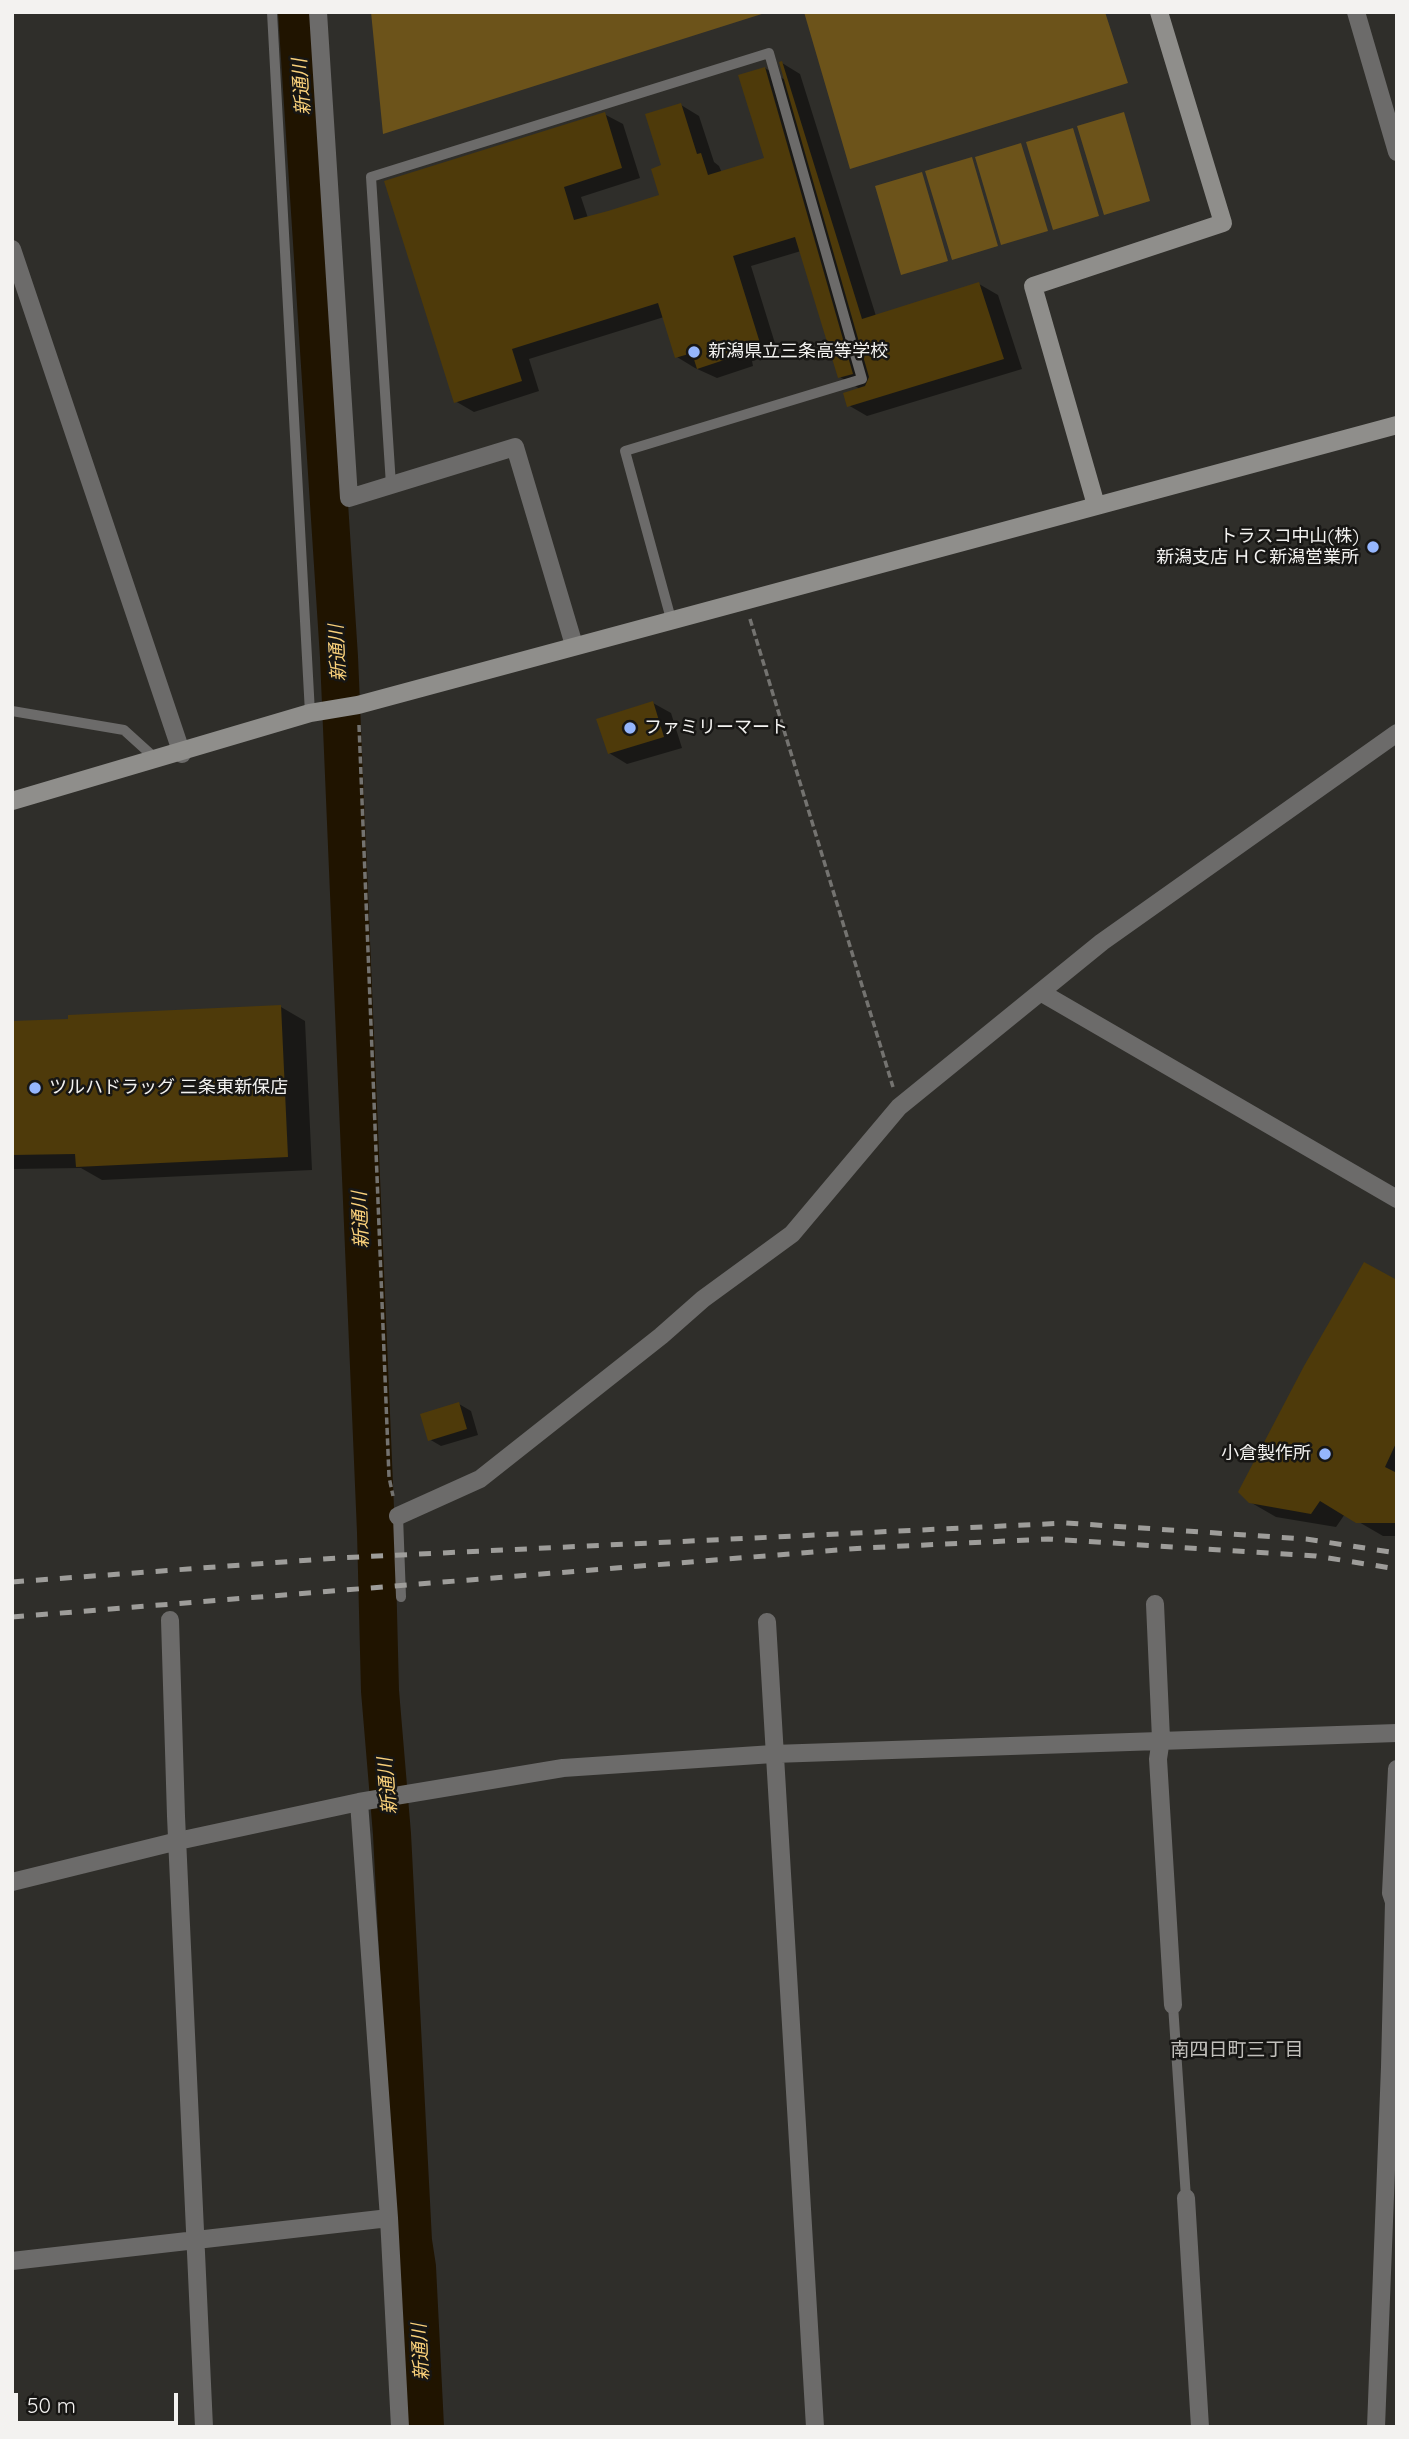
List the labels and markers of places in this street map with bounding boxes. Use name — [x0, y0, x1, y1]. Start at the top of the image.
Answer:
place label: 新潟県立三条高等学校 — [708, 341, 888, 363]
marker: 新潟県立三条高等学校 — [686, 344, 702, 360]
place label: トラスコ中山(株) 新潟支店 ＨＣ新潟営業所 — [1156, 526, 1359, 568]
marker: トラスコ中山(株) 新潟支店 ＨＣ新潟営業所 — [1365, 539, 1381, 555]
place label: ファミリーマート — [644, 717, 788, 739]
marker: ファミリーマート — [622, 720, 638, 736]
place label: ツルハドラッグ 三条東新保店 — [49, 1077, 288, 1099]
marker: ツルハドラッグ 三条東新保店 — [27, 1080, 43, 1096]
place label: 小倉製作所 — [1221, 1443, 1311, 1465]
marker: 小倉製作所 — [1317, 1446, 1333, 1462]

